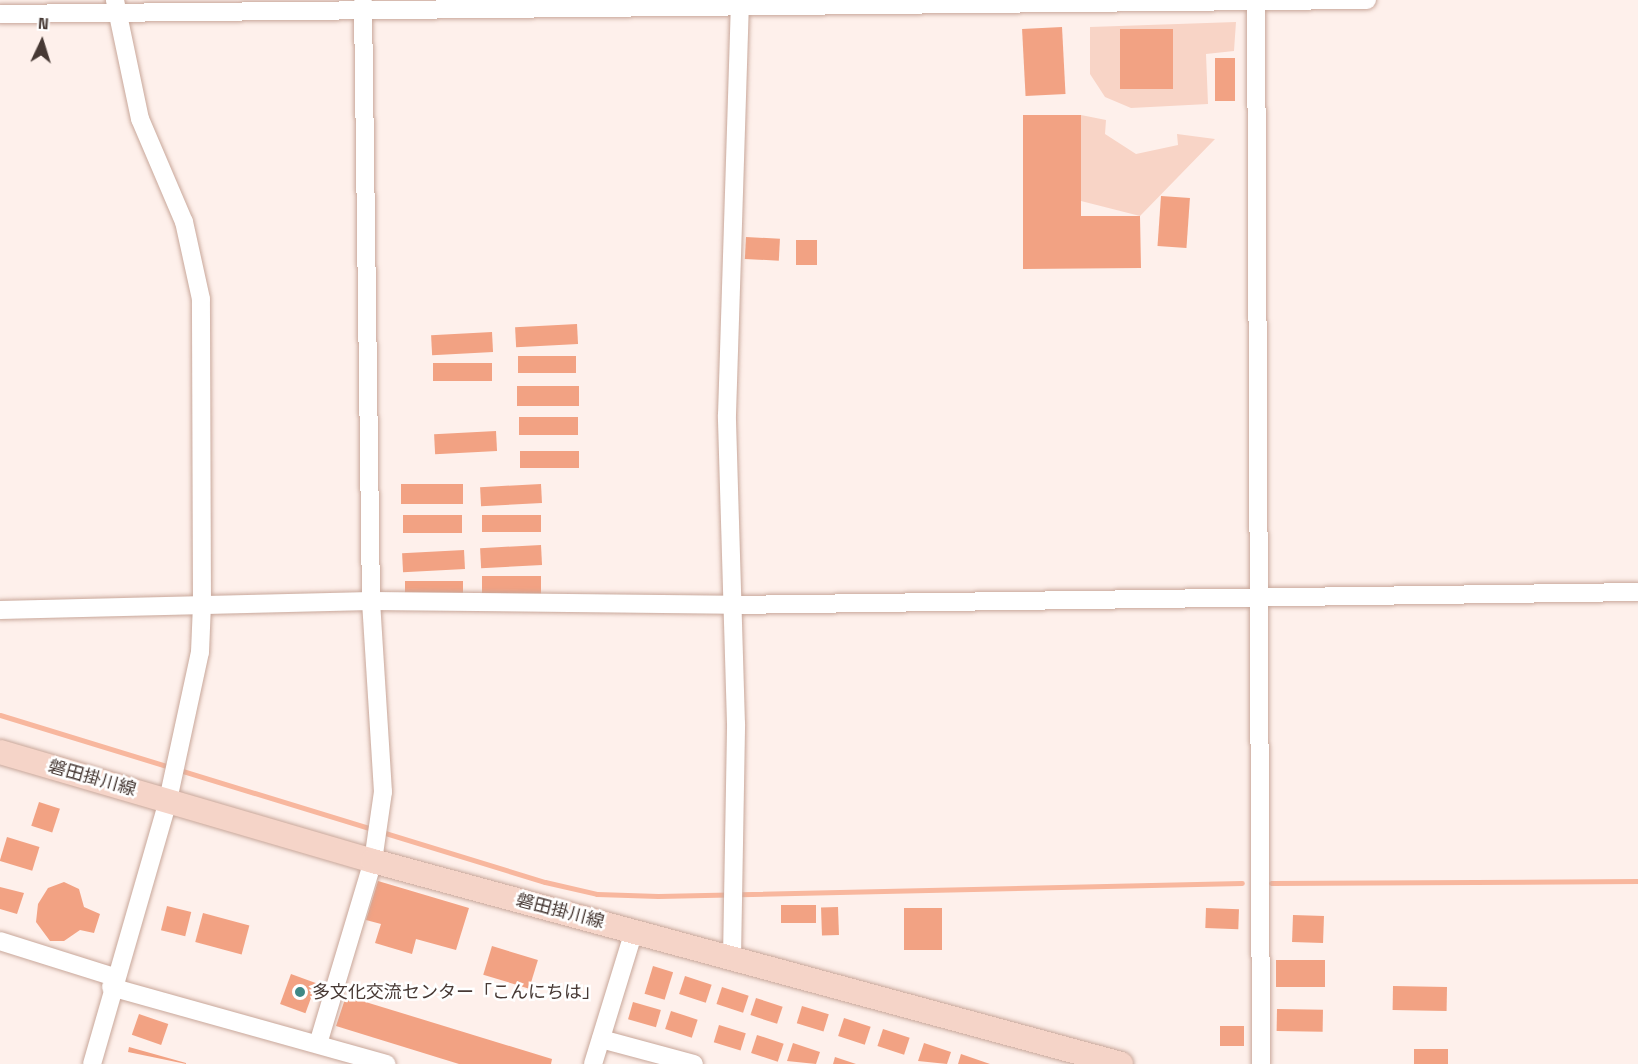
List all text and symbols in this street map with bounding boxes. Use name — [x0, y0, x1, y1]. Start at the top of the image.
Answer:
north arrow — [12, 12, 72, 72]
text: N — [37, 13, 49, 34]
street label: 磐田掛川線 — [46, 755, 138, 801]
street label: 磐田掛川線 — [514, 889, 606, 933]
place label: 多文化交流センター「こんにちは」 — [312, 981, 600, 1003]
marker: 多文化交流センター「こんにちは」 — [293, 985, 307, 999]

